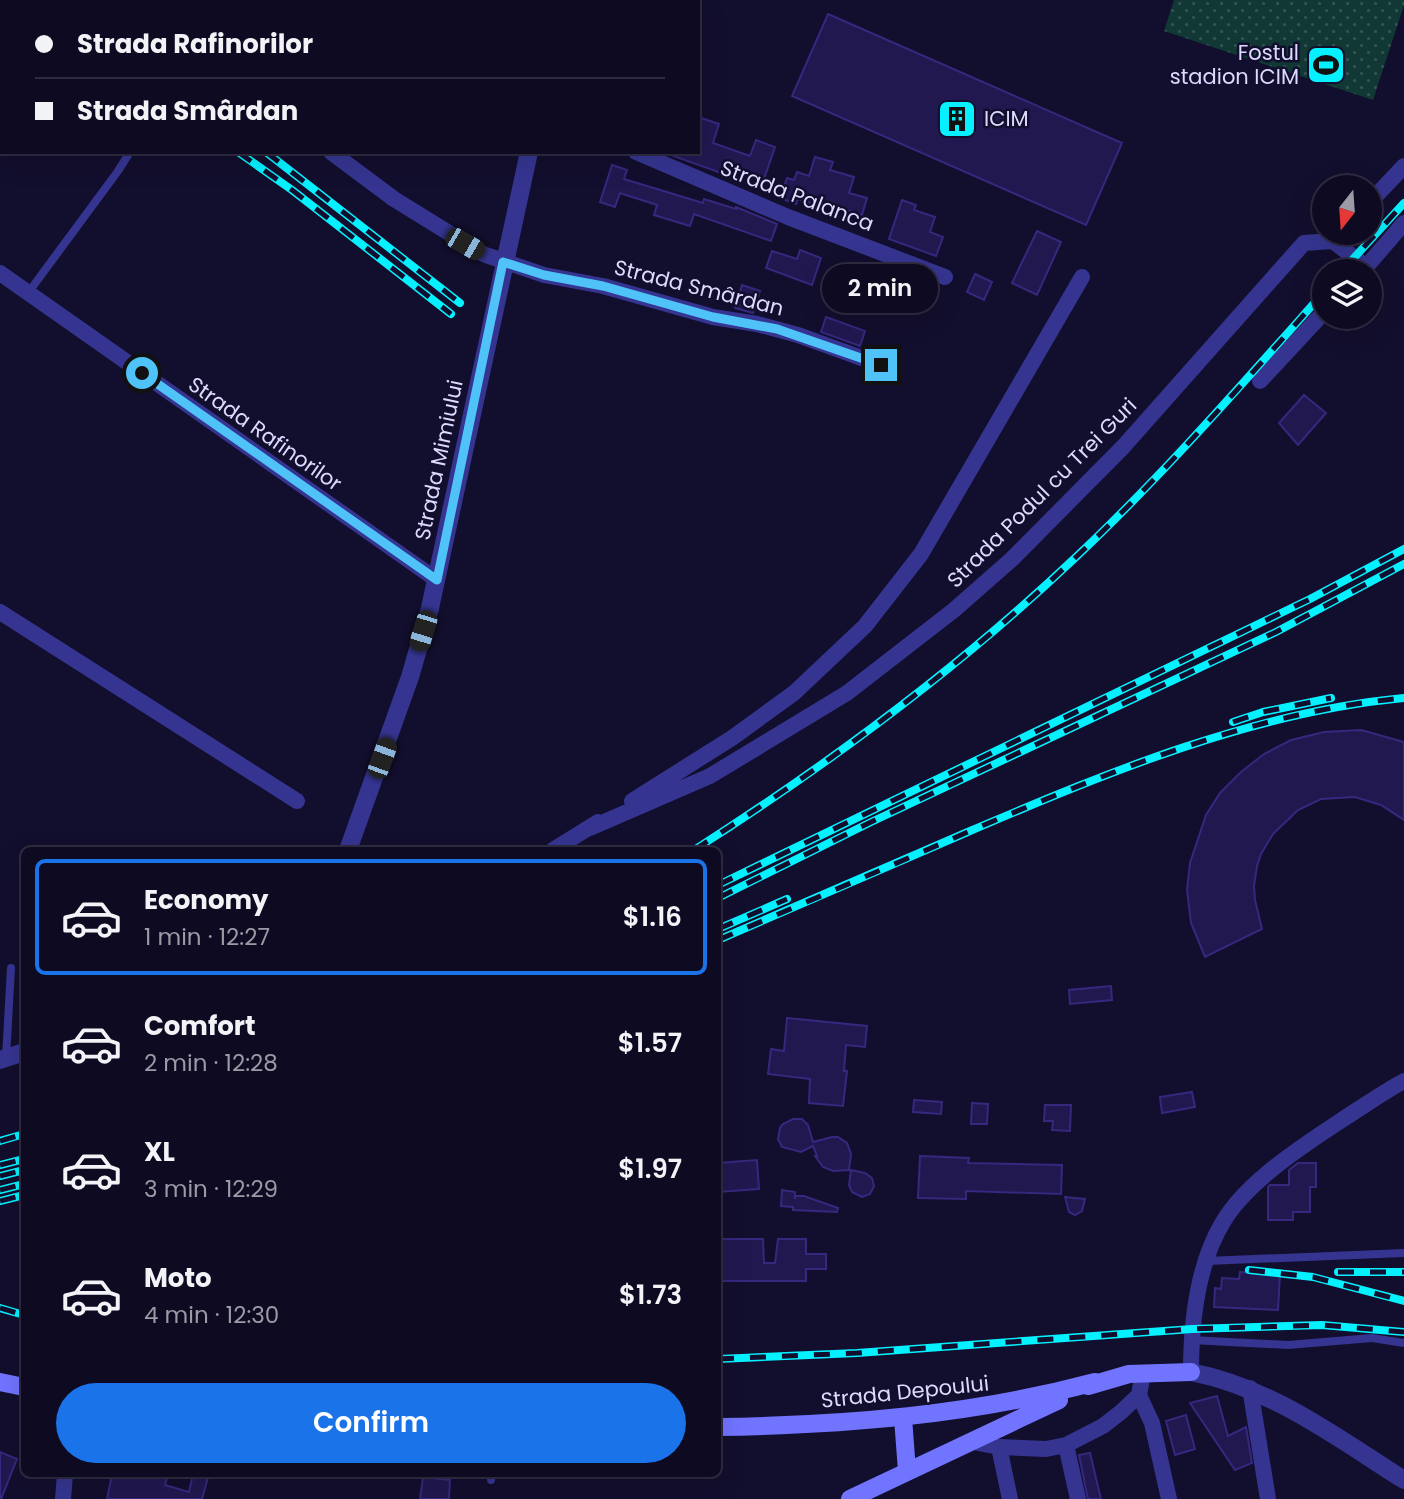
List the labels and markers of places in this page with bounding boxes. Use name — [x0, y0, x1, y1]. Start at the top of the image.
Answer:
place label: Fostul stadion ICIM — [1170, 38, 1299, 91]
sports icon: Fostul stadion ICIM — [1305, 44, 1347, 86]
building icon: ICIM — [936, 98, 978, 140]
place label: ICIM — [984, 104, 1029, 133]

